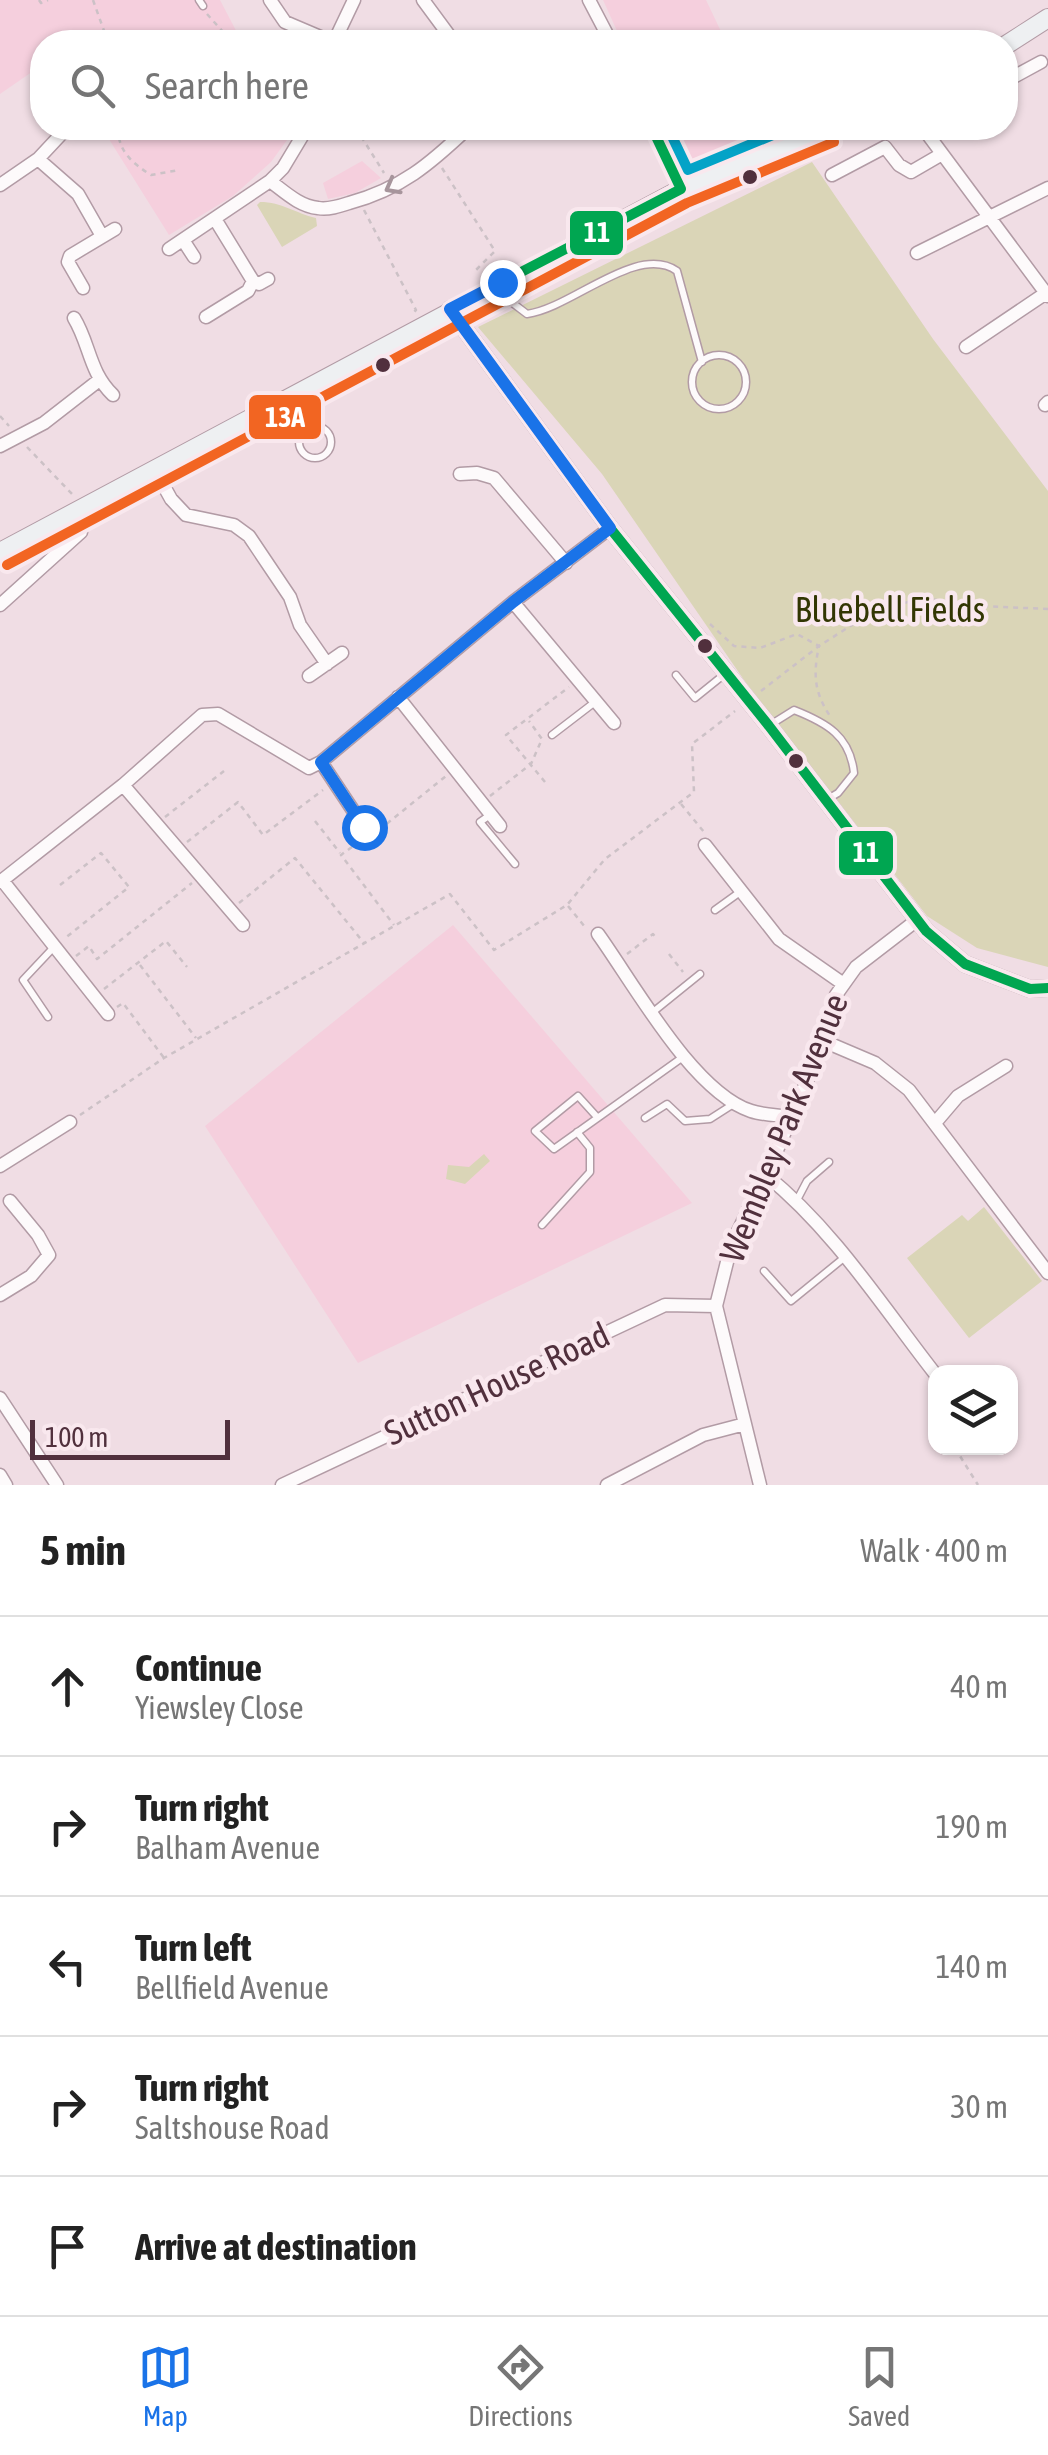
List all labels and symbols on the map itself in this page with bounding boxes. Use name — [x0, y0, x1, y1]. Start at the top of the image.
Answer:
unlabelled marker — [740, 167, 760, 187]
one-way arrow — [385, 175, 403, 195]
line badge: 11 — [568, 209, 625, 257]
text: 11 — [584, 216, 610, 248]
route end — [480, 260, 526, 306]
unlabelled marker — [373, 355, 393, 375]
line badge: 13A — [247, 393, 323, 441]
text: 13A — [265, 401, 305, 433]
park label: Bluebell Fields — [795, 589, 985, 629]
unlabelled marker — [695, 636, 715, 656]
unlabelled marker — [786, 751, 806, 771]
route start — [342, 805, 388, 851]
line badge: 11 — [837, 829, 895, 877]
text: 11 — [853, 836, 879, 868]
street label: Wembley Park Avenue — [711, 988, 855, 1268]
street label: Sutton House Road — [378, 1314, 615, 1453]
scale bar — [30, 1415, 230, 1460]

